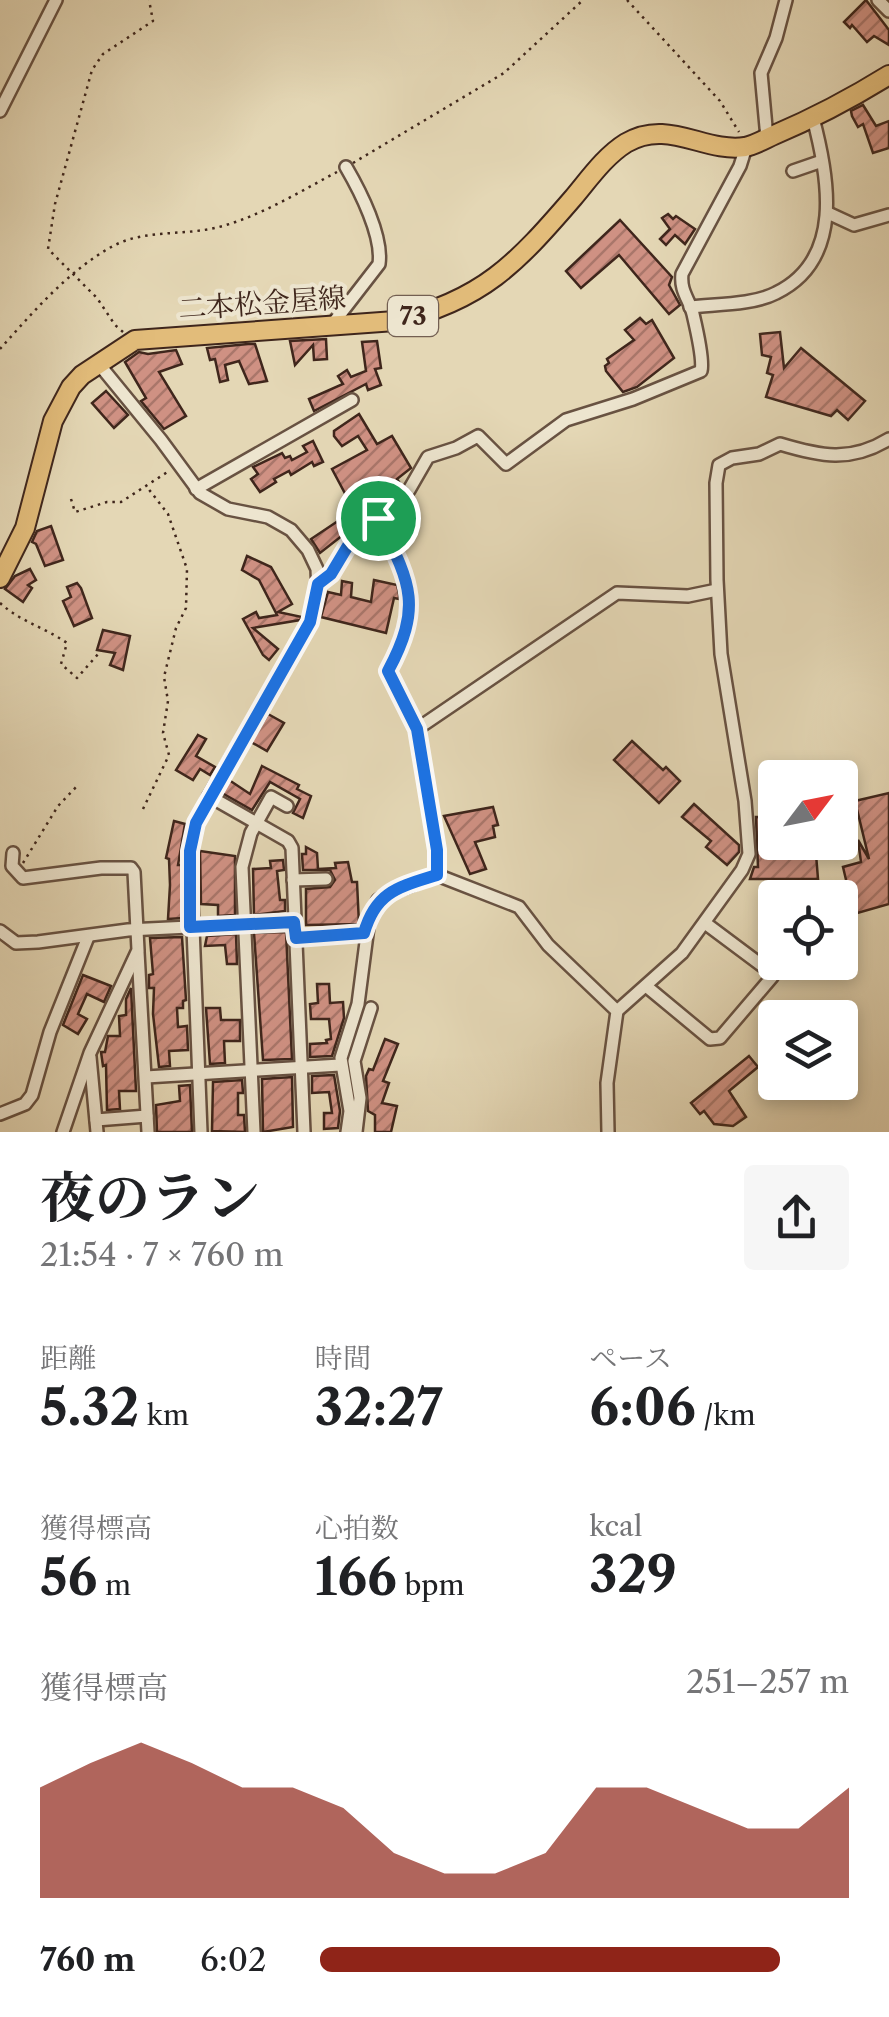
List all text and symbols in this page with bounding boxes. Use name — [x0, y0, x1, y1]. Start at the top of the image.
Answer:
street label: 二本松金屋線 — [177, 280, 347, 326]
road number: 73 — [388, 296, 438, 336]
pin — [336, 476, 421, 561]
icon: arrive — [351, 491, 406, 546]
north arrow — [758, 760, 858, 860]
map controls — [758, 760, 858, 1100]
button: locate — [758, 880, 858, 980]
button: layers — [758, 1000, 858, 1100]
text: 夜のラン — [40, 1164, 260, 1231]
button: share — [744, 1165, 849, 1270]
text: 21:54 · 7 × 760 m — [40, 1235, 284, 1274]
text: 距離 — [40, 1341, 96, 1375]
text: 時間 — [315, 1341, 371, 1375]
text: ペース — [589, 1341, 672, 1375]
text: 5.32 — [40, 1376, 139, 1438]
text: 32:27 — [315, 1376, 443, 1438]
text: 6:06 — [589, 1376, 696, 1438]
text: km — [139, 1398, 189, 1432]
text: /km — [696, 1398, 756, 1432]
text: kcal — [589, 1509, 642, 1543]
text: 獲得標高 — [40, 1511, 152, 1545]
text: 心拍数 — [315, 1511, 399, 1545]
text: 329 — [589, 1543, 677, 1605]
text: 56 — [40, 1546, 97, 1608]
text: 166 — [315, 1546, 397, 1608]
text: m — [97, 1568, 131, 1602]
text: bpm — [397, 1568, 465, 1602]
text: 251–257 m — [686, 1662, 849, 1701]
text: 獲得標高 — [40, 1668, 168, 1707]
text: 760 m — [40, 1940, 135, 1979]
text: 6:02 — [200, 1940, 266, 1979]

